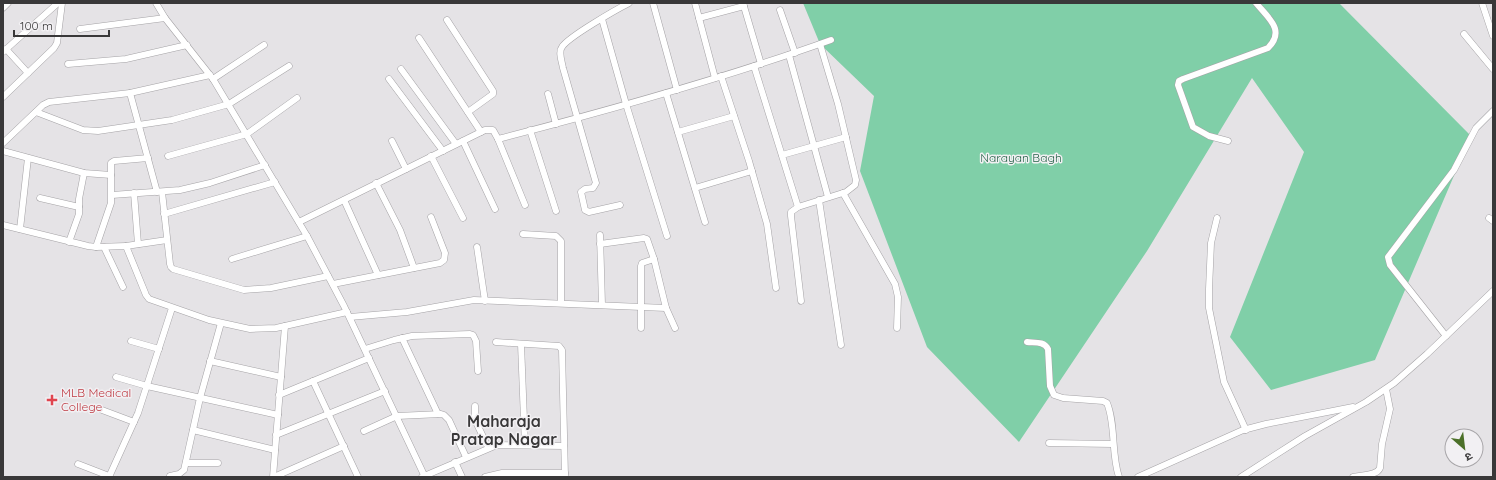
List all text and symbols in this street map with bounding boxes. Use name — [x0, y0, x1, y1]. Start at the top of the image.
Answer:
scale bar — [14, 12, 109, 38]
text: 100 m — [20, 18, 53, 33]
park label: Narayan Bagh — [980, 150, 1062, 165]
place label: MLB Medical College — [61, 385, 131, 414]
marker: MLB Medical College — [46, 394, 58, 406]
district label: Maharaja Pratap Nagar — [451, 411, 557, 449]
north arrow — [1444, 428, 1484, 468]
text: उ — [1462, 449, 1475, 465]

